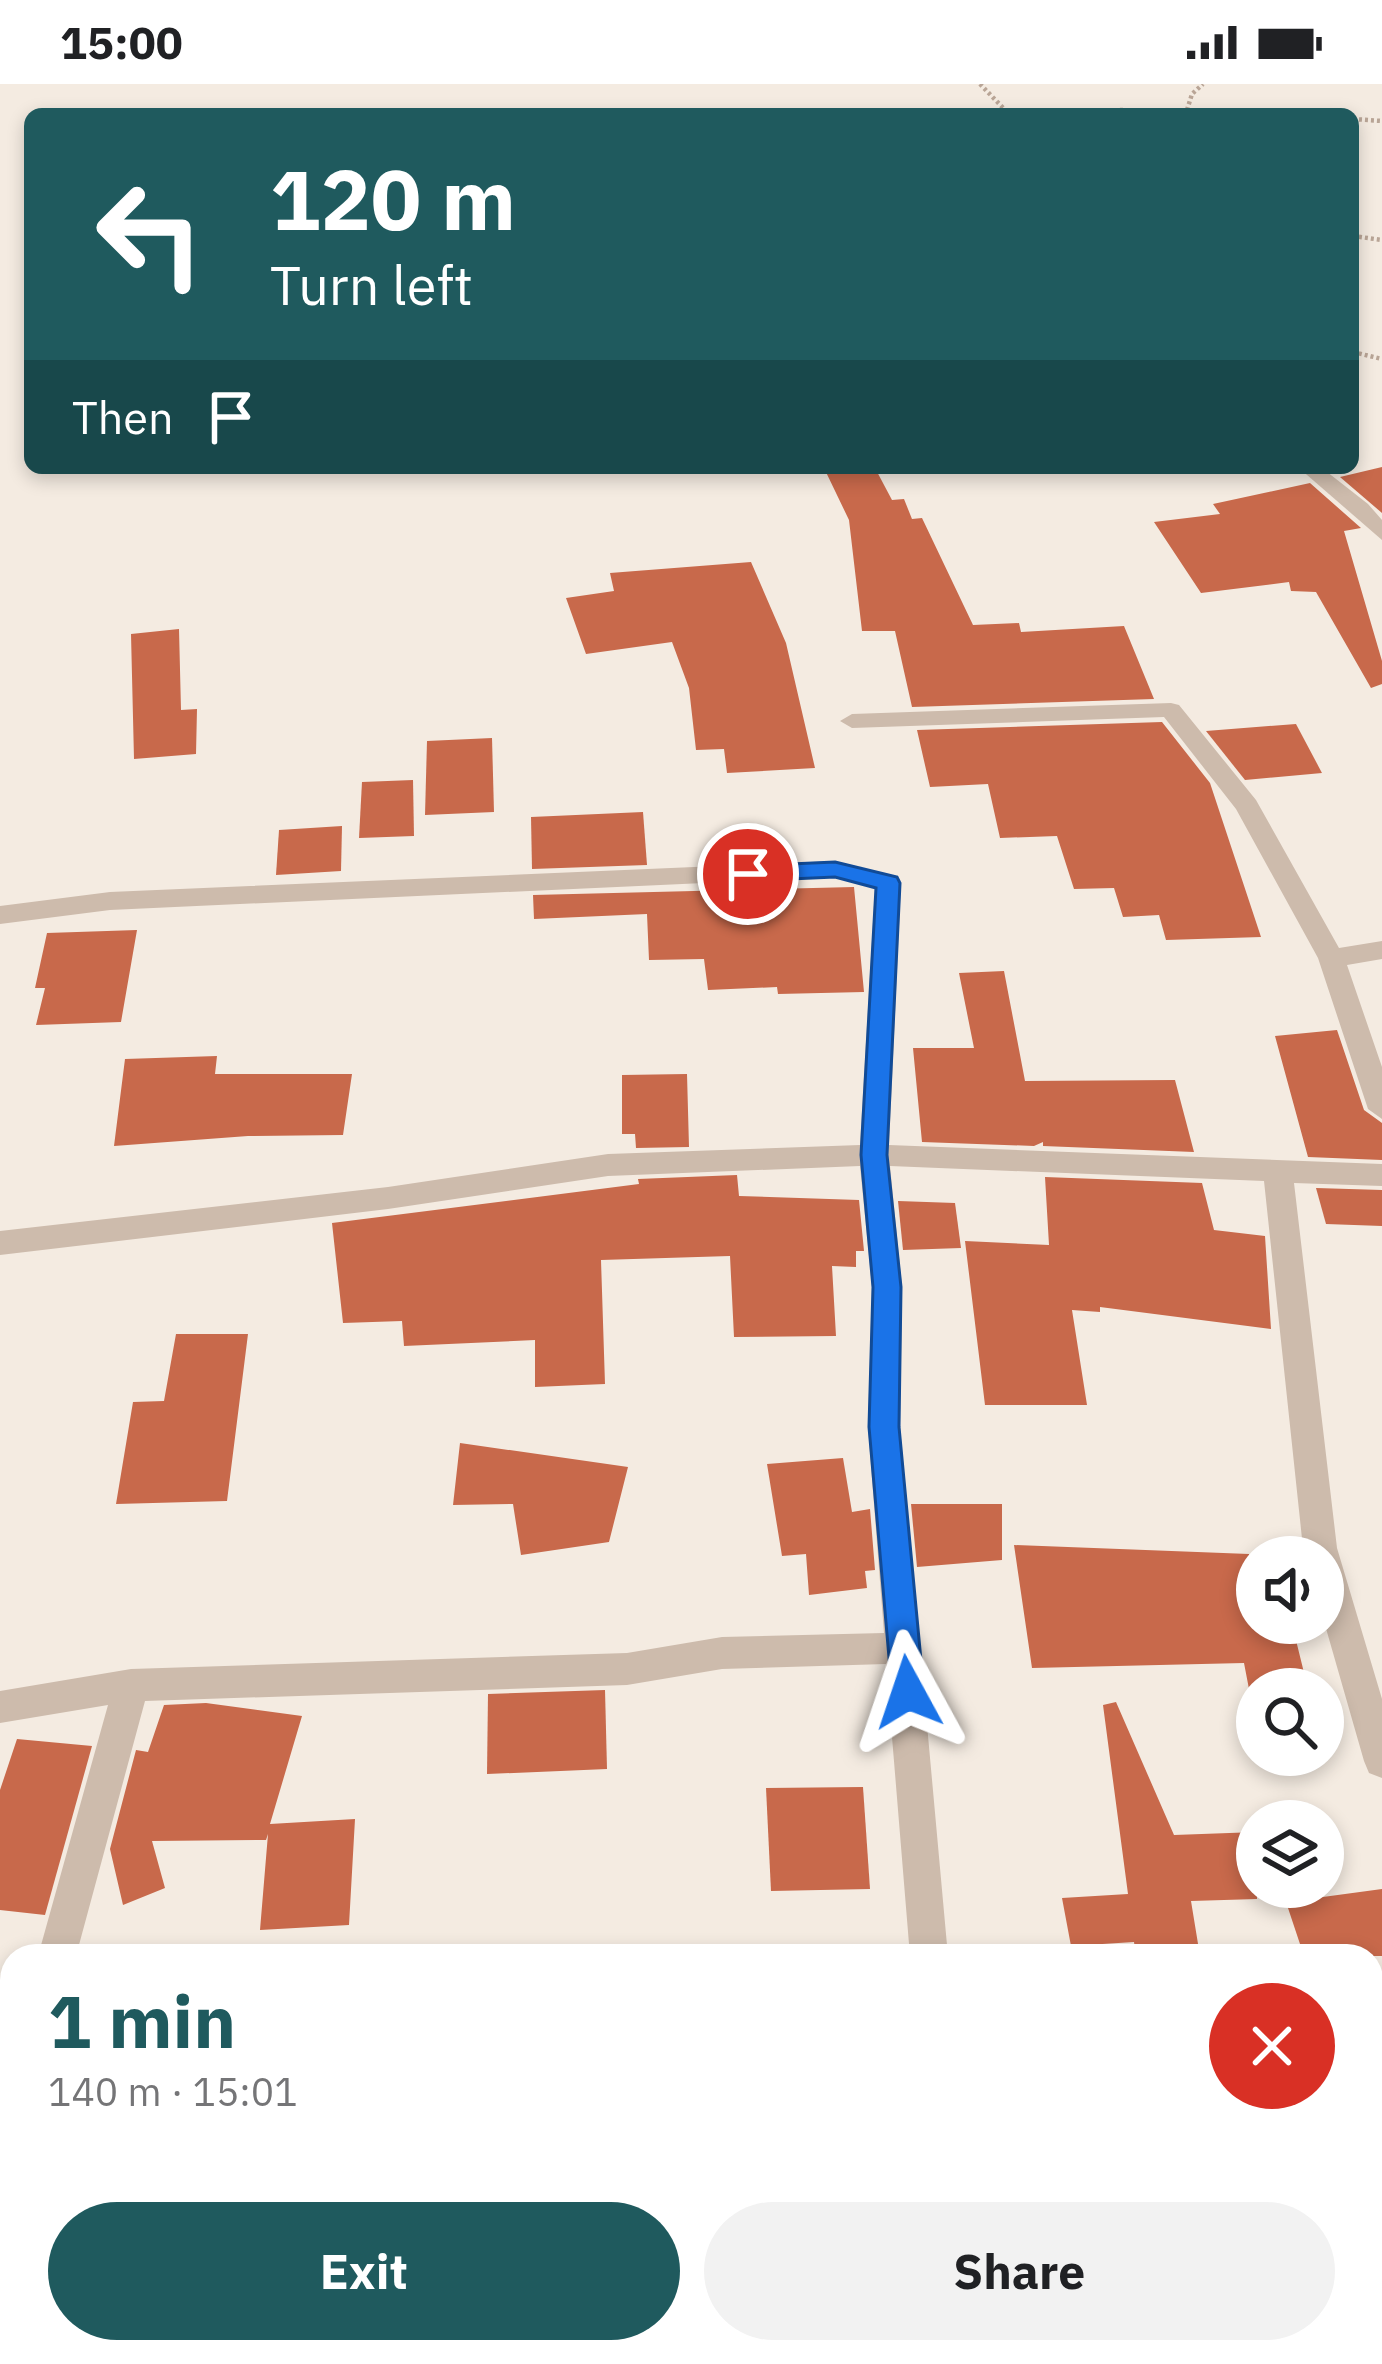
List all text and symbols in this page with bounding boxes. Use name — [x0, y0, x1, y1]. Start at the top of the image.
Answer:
text: 15:00 — [60, 13, 183, 71]
text: 120 m — [270, 144, 516, 253]
icon: left — [72, 156, 228, 312]
text: Turn left — [270, 250, 473, 320]
icon: arrive — [198, 384, 264, 450]
text: Then — [72, 388, 174, 446]
pin — [697, 823, 799, 925]
icon: arrive — [715, 841, 781, 907]
map controls — [1236, 1536, 1344, 1908]
button: sound — [1236, 1536, 1344, 1644]
position arrow — [845, 1629, 971, 1755]
button: search — [1236, 1668, 1344, 1776]
button: layers — [1236, 1800, 1344, 1908]
text: 1 min — [48, 1974, 236, 2068]
button: close — [1209, 1983, 1335, 2109]
text: 140 m · 15:01 — [48, 2066, 298, 2117]
button: Exit — [48, 2202, 680, 2340]
button: Share — [704, 2202, 1335, 2340]

